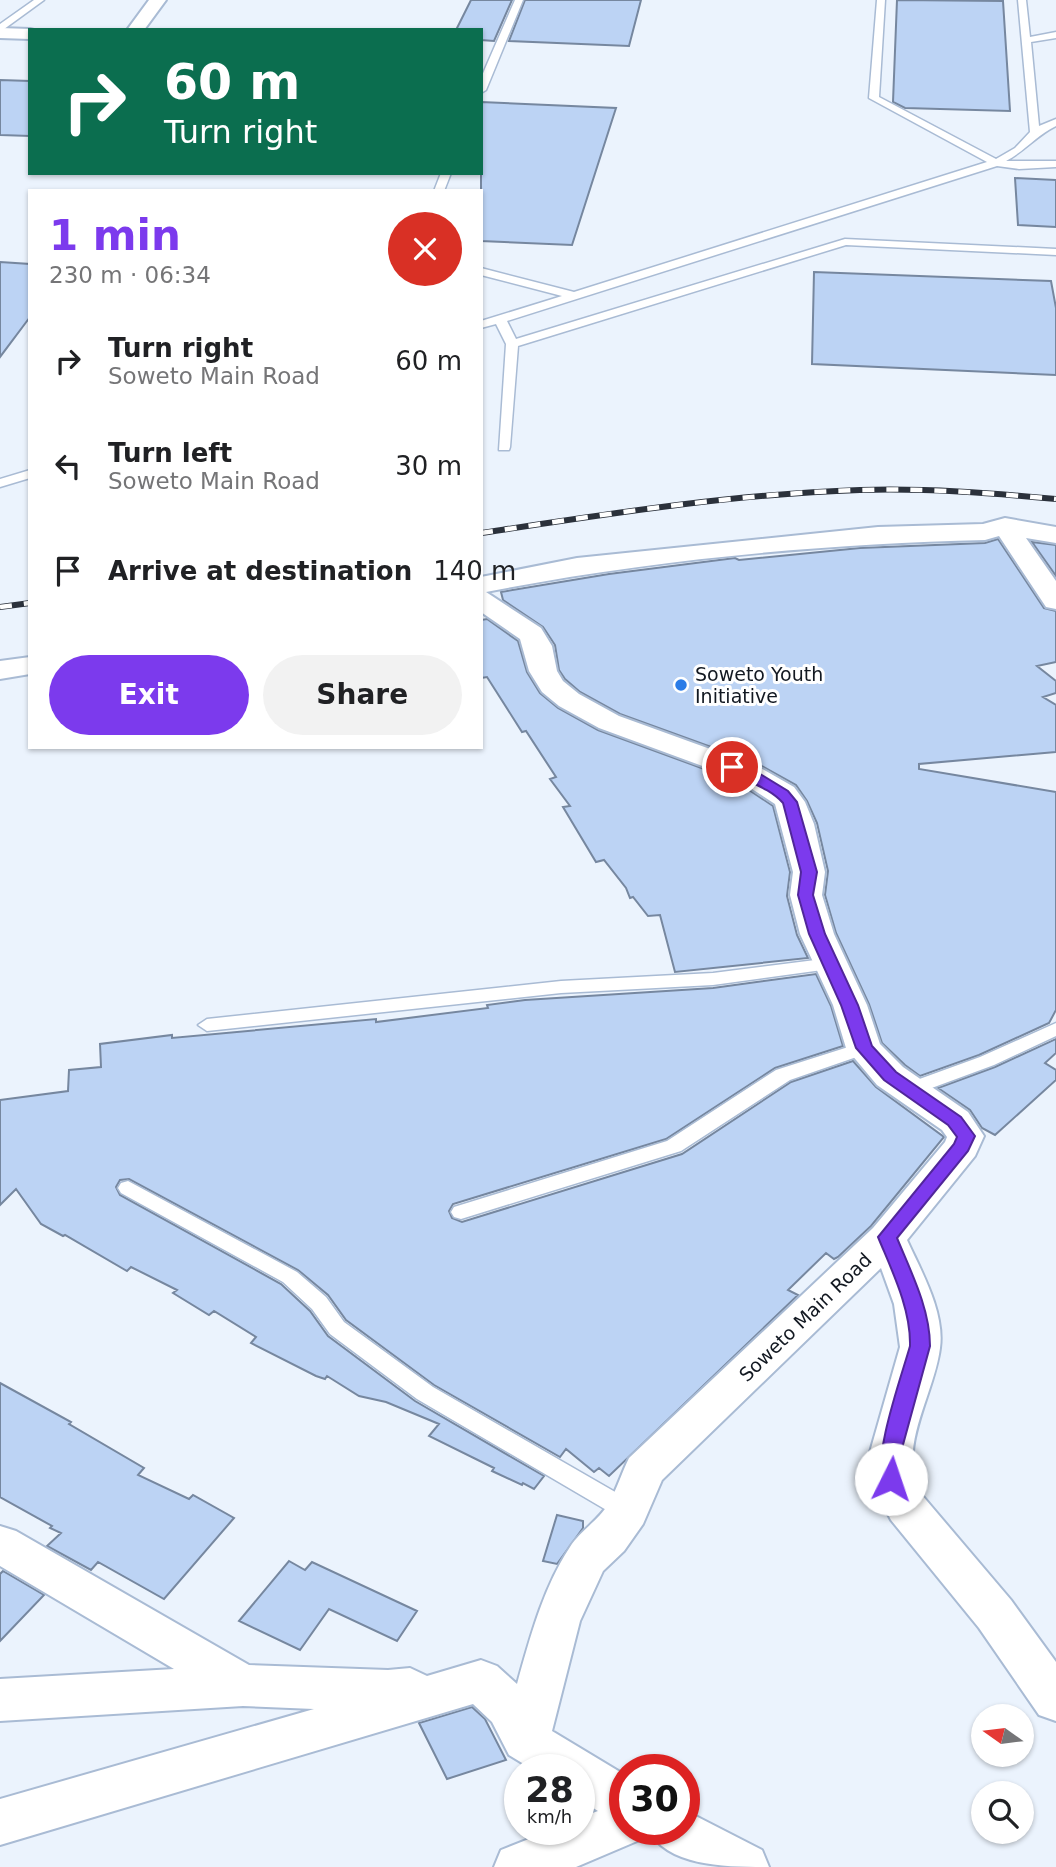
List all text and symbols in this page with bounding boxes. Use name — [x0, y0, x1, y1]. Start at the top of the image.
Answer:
text: 60 m — [164, 54, 300, 111]
icon: right — [49, 56, 140, 147]
text: Turn right — [164, 113, 317, 151]
text: 1 min — [49, 211, 181, 260]
button: close — [388, 212, 462, 286]
text: 230 m · 06:34 — [49, 262, 211, 288]
text: Turn right — [108, 333, 253, 363]
icon: right — [49, 342, 87, 380]
text: 60 m — [395, 346, 462, 376]
text: Soweto Main Road — [108, 363, 320, 389]
text: Turn left — [108, 438, 232, 468]
icon: left — [49, 447, 87, 485]
text: 30 m — [395, 451, 462, 481]
text: Soweto Main Road — [108, 468, 320, 494]
icon: arrive — [49, 552, 87, 590]
text: Arrive at destination — [108, 556, 412, 586]
text: 140 m — [433, 556, 516, 586]
button: Exit — [49, 655, 249, 735]
button: Share — [263, 655, 462, 735]
place label: Soweto Youth Initiative — [695, 663, 823, 707]
marker: Soweto Youth Initiative — [673, 677, 689, 693]
pin — [702, 737, 762, 797]
icon: arrive — [713, 748, 751, 786]
street label: Soweto Main Road — [734, 1248, 876, 1386]
position arrow — [854, 1442, 928, 1516]
north arrow — [971, 1704, 1034, 1768]
map controls — [971, 1704, 1034, 1844]
speed limit sign: 30 — [609, 1754, 700, 1845]
text: 28 — [525, 1770, 574, 1810]
button: search — [971, 1781, 1034, 1844]
text: km/h — [527, 1806, 572, 1827]

